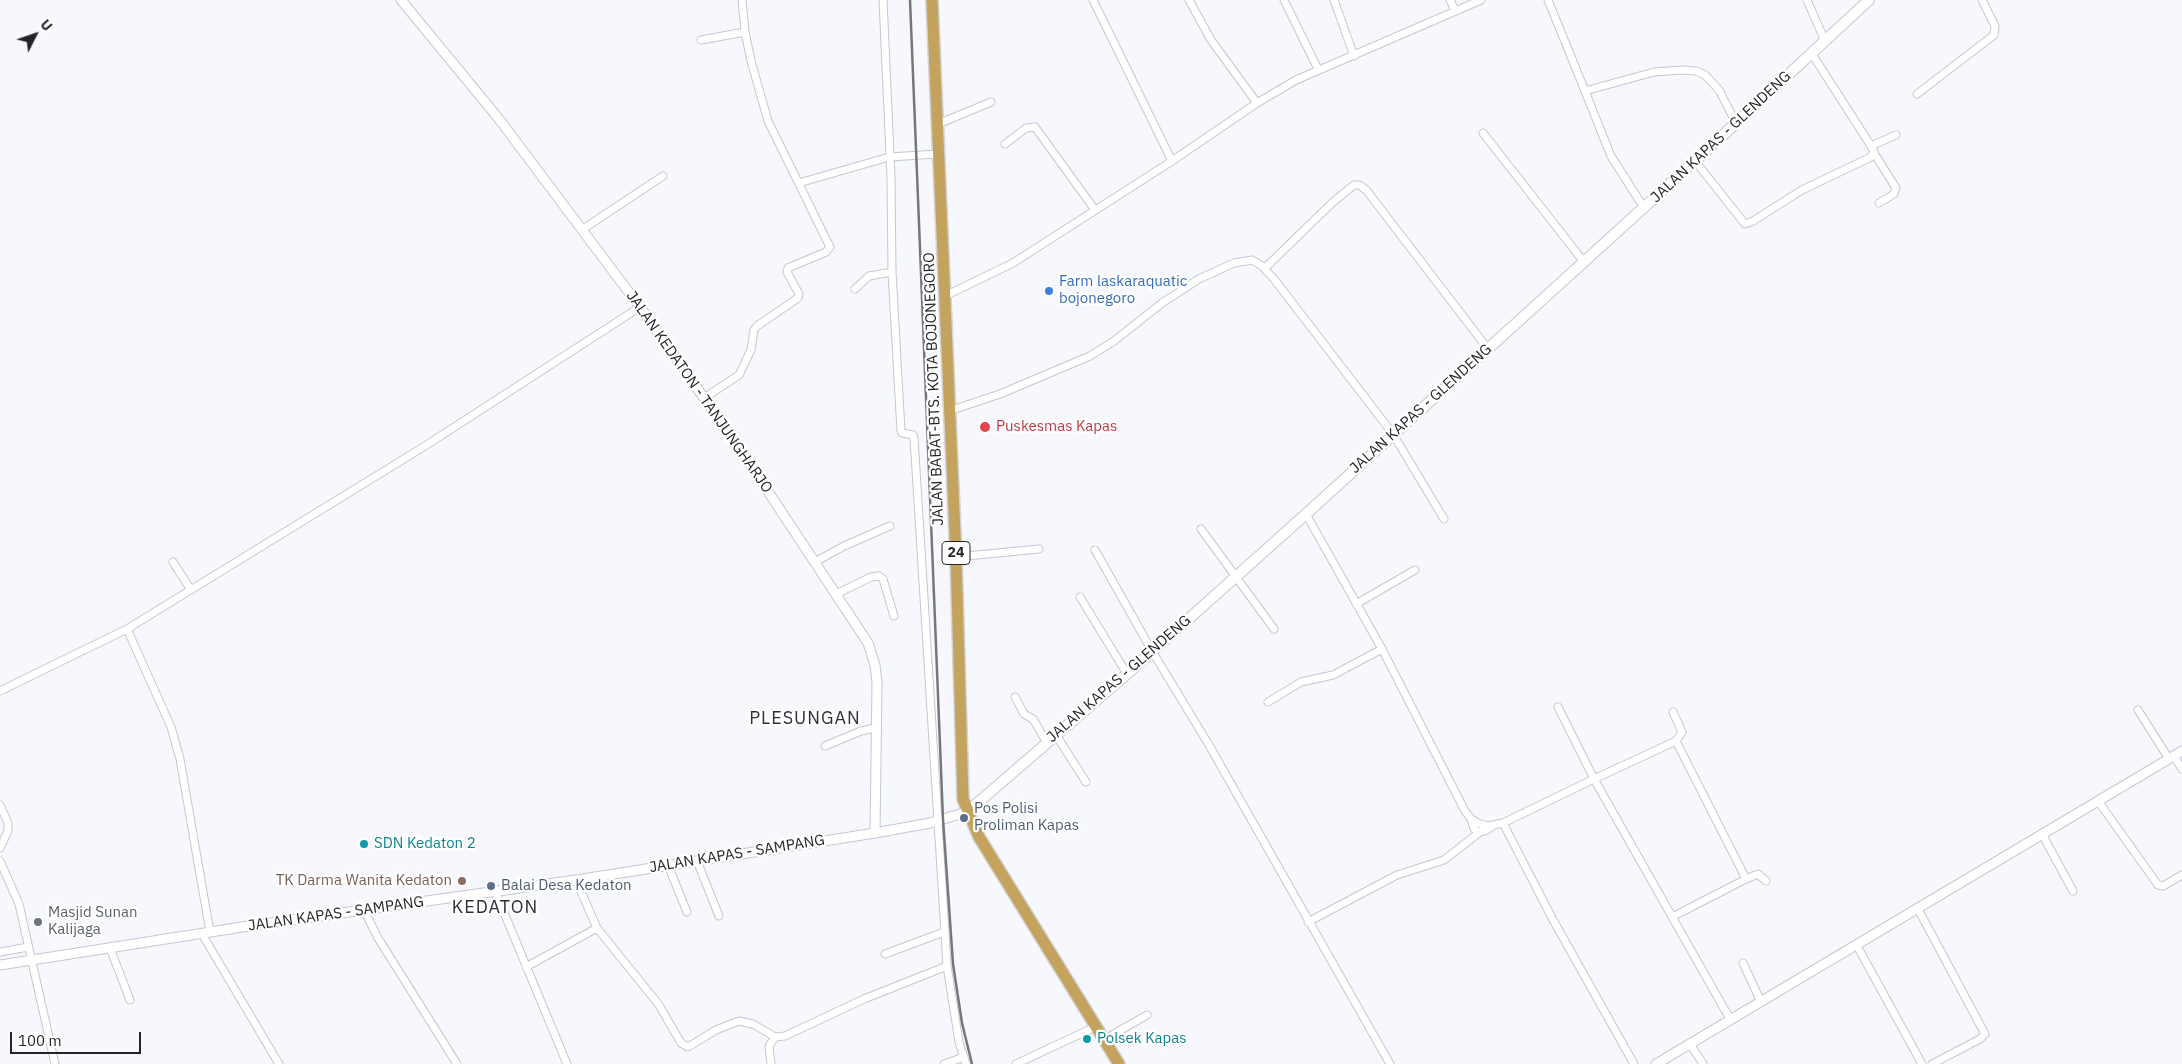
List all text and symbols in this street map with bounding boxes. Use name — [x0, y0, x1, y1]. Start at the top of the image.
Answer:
north arrow — [10, 10, 60, 60]
text: U — [36, 16, 56, 35]
street label: JALAN KAPAS - GLENDENG — [1647, 67, 1795, 207]
street label: JALAN BABAT-BTS. KOTA BOJONEGORO — [920, 252, 948, 526]
place label: Farm laskaraquatic bojonegoro — [1059, 273, 1187, 308]
marker: Farm laskaraquatic bojonegoro — [1043, 285, 1055, 297]
street label: JALAN KEDATON - TANJUNGHARJO — [622, 287, 776, 497]
street label: JALAN KAPAS - GLENDENG — [1346, 340, 1496, 478]
place label: Puskesmas Kapas — [996, 418, 1117, 436]
marker: Puskesmas Kapas — [978, 420, 992, 434]
road number: 24 — [942, 542, 970, 564]
street label: JALAN KAPAS - GLENDENG — [1043, 612, 1195, 746]
district label: PLESUNGAN — [748, 708, 862, 730]
place label: Pos Polisi Proliman Kapas — [974, 800, 1079, 835]
marker: Pos Polisi Proliman Kapas — [958, 812, 970, 824]
street label: JALAN KAPAS - SAMPANG — [648, 831, 826, 877]
place label: SDN Kedaton 2 — [374, 835, 476, 853]
marker: SDN Kedaton 2 — [358, 838, 370, 850]
place label: TK Darma Wanita Kedaton — [276, 872, 452, 890]
marker: TK Darma Wanita Kedaton — [456, 875, 468, 887]
place label: Balai Desa Kedaton — [501, 877, 632, 895]
marker: Balai Desa Kedaton — [485, 880, 497, 892]
street label: JALAN KAPAS - SAMPANG — [247, 893, 425, 935]
district label: KEDATON — [451, 897, 539, 919]
place label: Masjid Sunan Kalijaga — [48, 904, 138, 939]
marker: Masjid Sunan Kalijaga — [32, 916, 44, 928]
scale bar — [12, 1022, 144, 1054]
place label: Polsek Kapas — [1097, 1030, 1187, 1048]
text: 100 m — [18, 1031, 62, 1050]
marker: Polsek Kapas — [1081, 1033, 1093, 1045]

